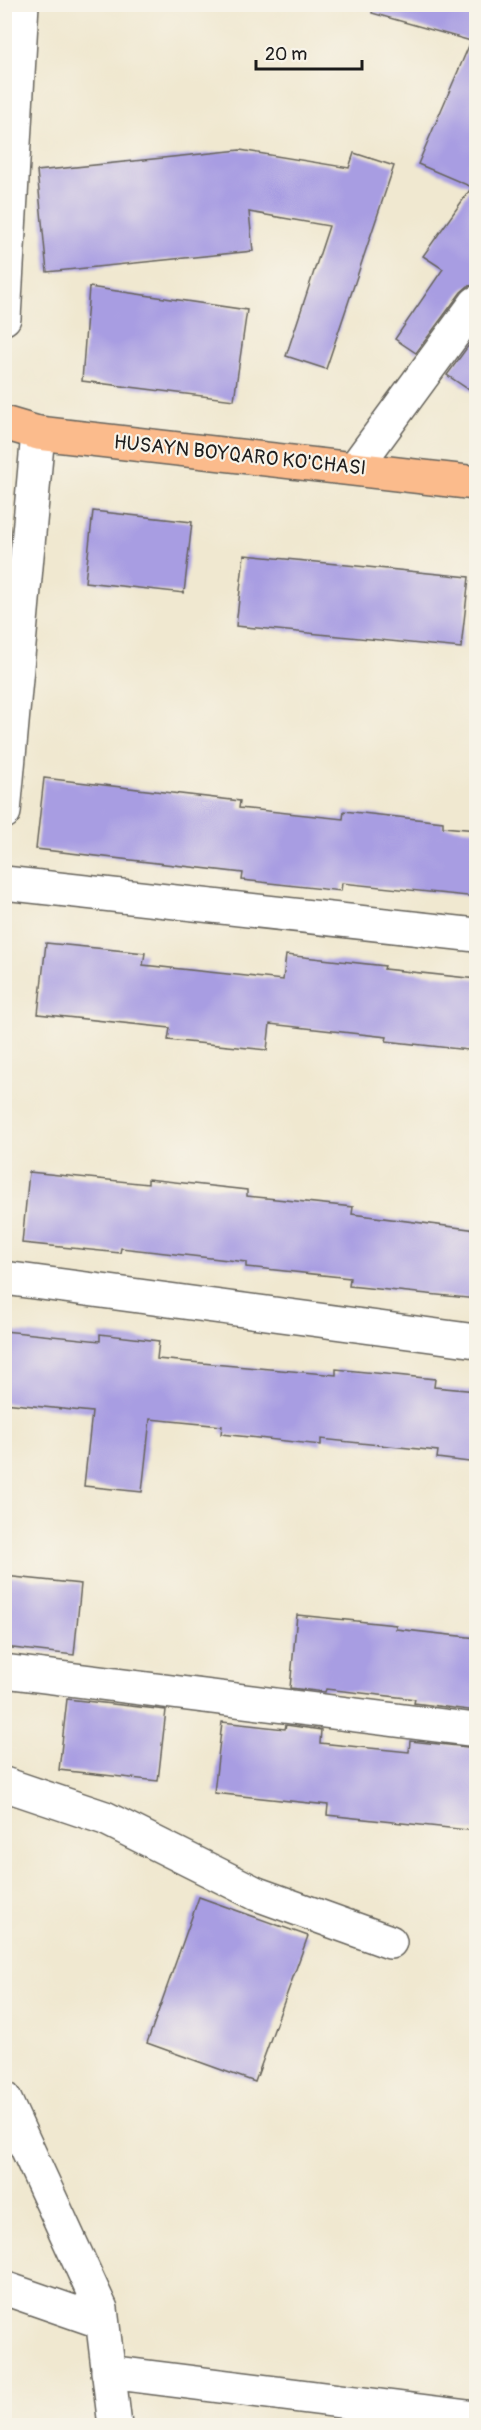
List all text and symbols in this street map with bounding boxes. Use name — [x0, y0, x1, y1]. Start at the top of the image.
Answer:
scale bar — [256, 33, 362, 71]
text: 20 m — [265, 43, 307, 66]
street label: HUSAYN BOYQARO KO'CHASI — [113, 429, 367, 481]

